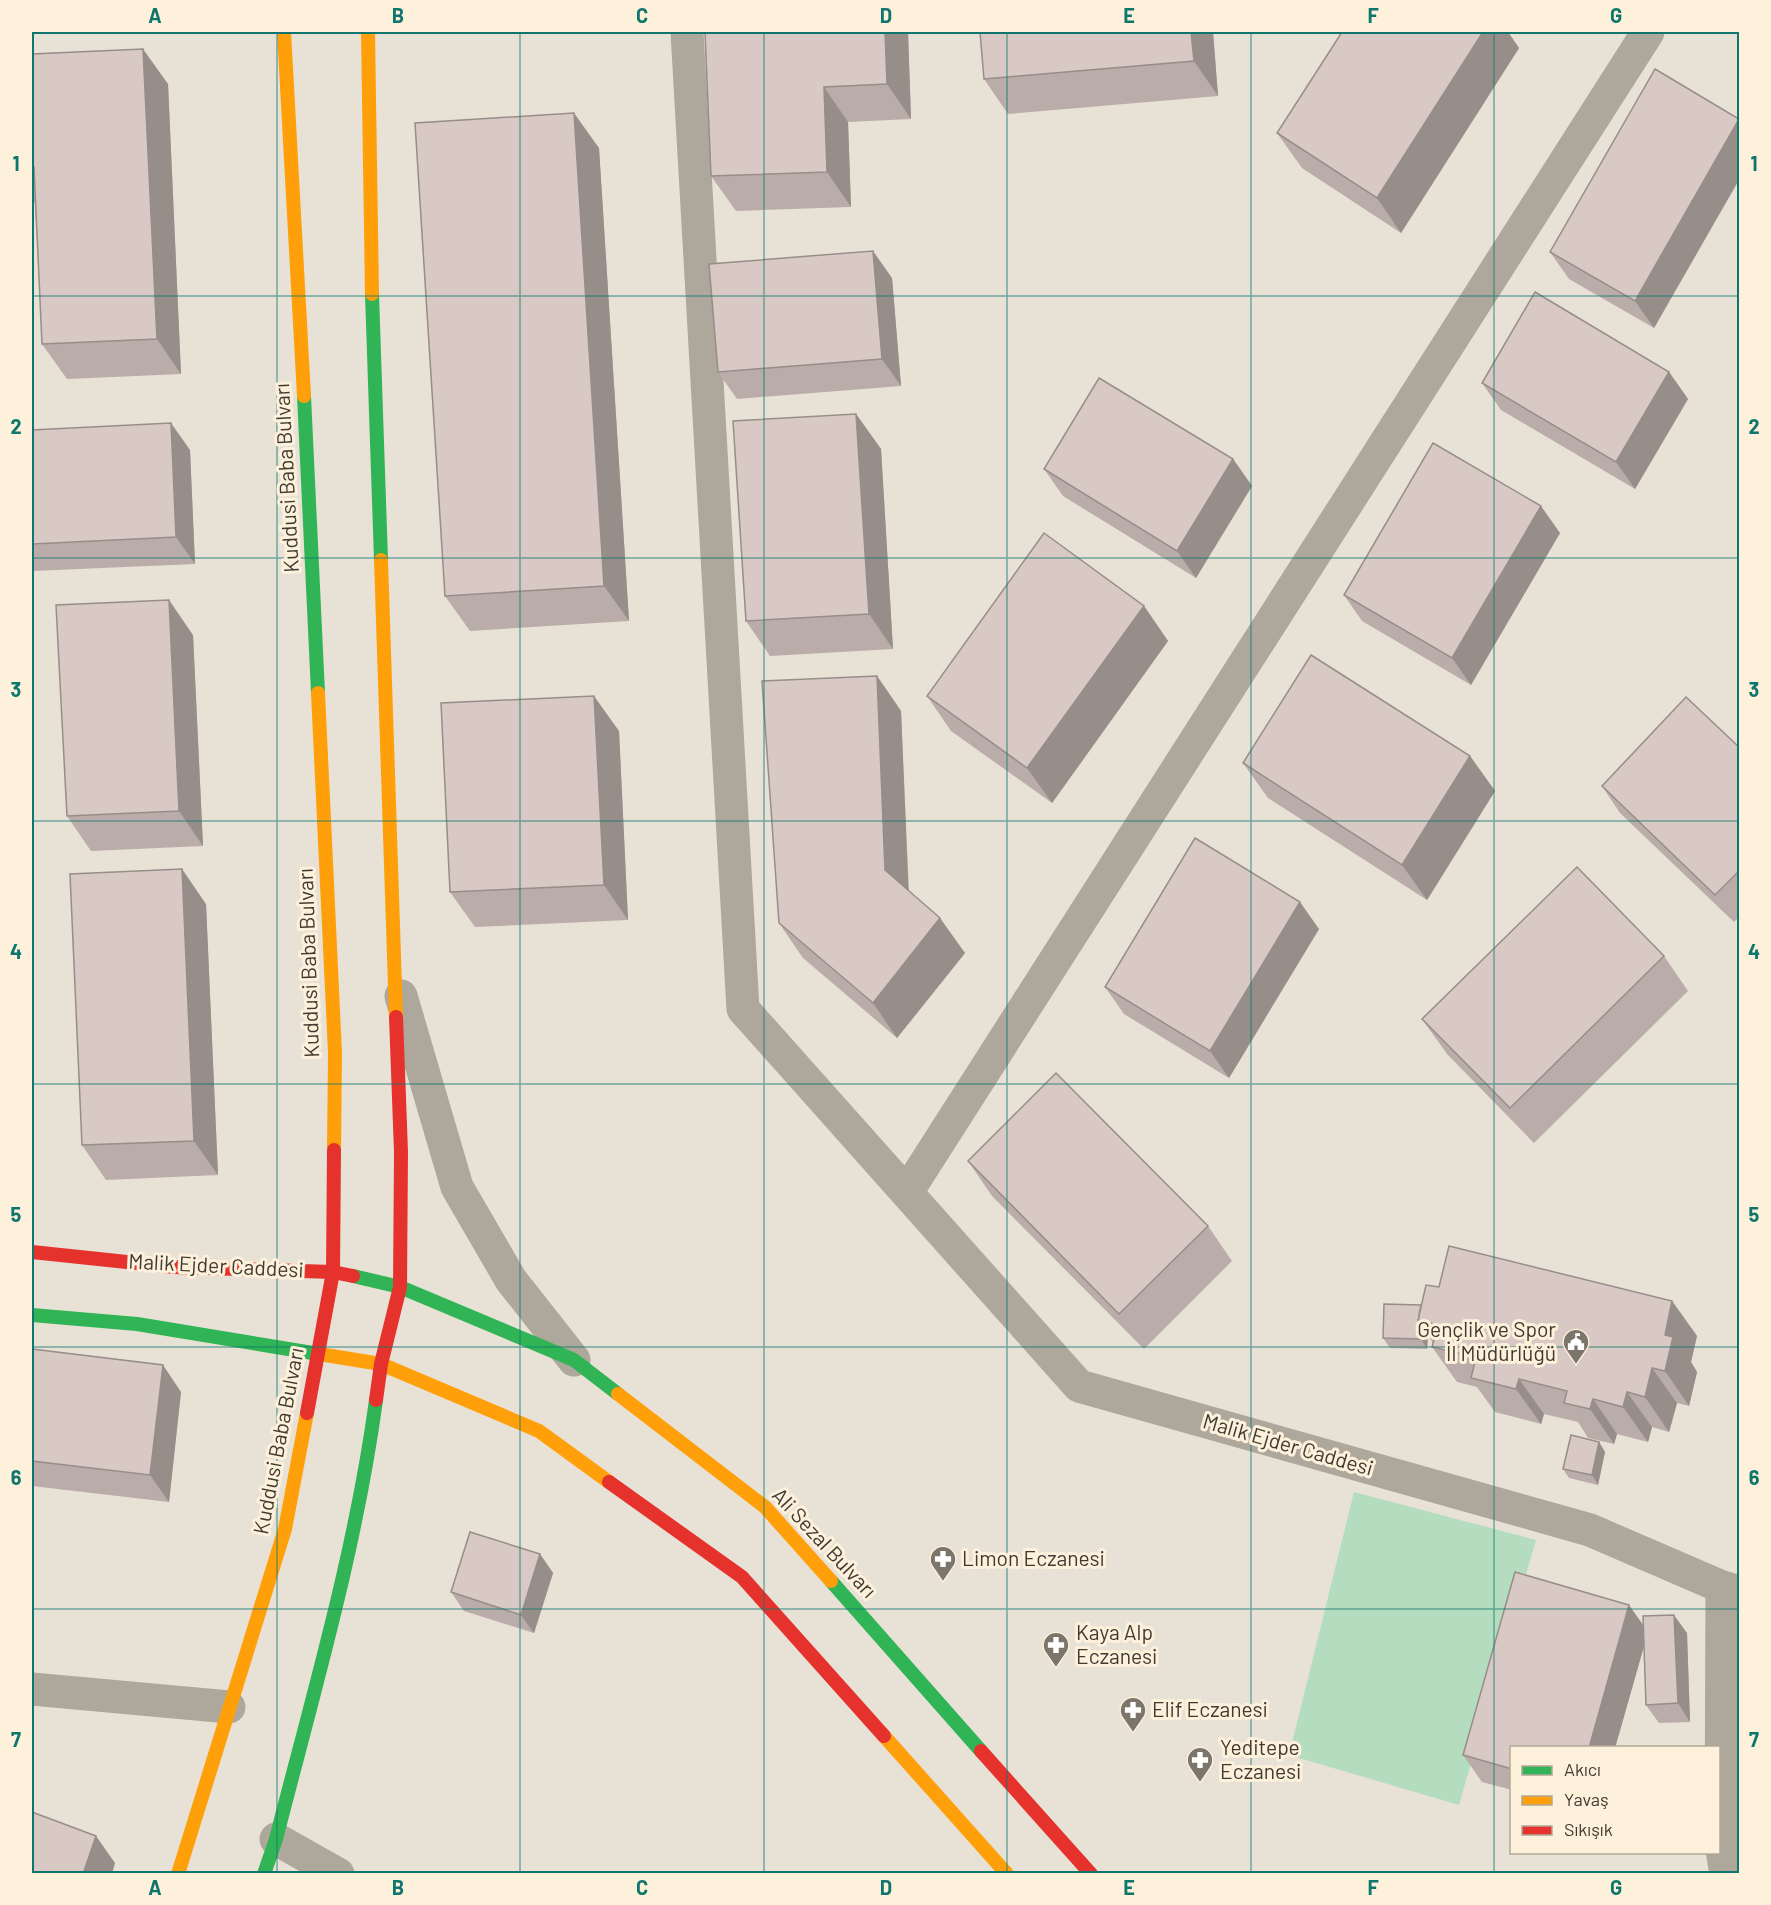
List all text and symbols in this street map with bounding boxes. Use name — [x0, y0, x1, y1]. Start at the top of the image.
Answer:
text: A — [148, 3, 162, 27]
text: B — [392, 3, 404, 27]
text: C — [636, 3, 648, 27]
text: D — [880, 3, 892, 27]
text: E — [1123, 3, 1135, 27]
text: F — [1367, 3, 1379, 27]
text: G — [1610, 3, 1622, 27]
text: 1 — [12, 151, 20, 175]
text: 1 — [1750, 151, 1758, 175]
street label: Kuddusi Baba Bulvarı — [268, 383, 303, 573]
text: 2 — [10, 414, 22, 438]
text: 2 — [1748, 414, 1760, 438]
text: 3 — [11, 677, 21, 701]
text: 3 — [1749, 677, 1759, 701]
street label: Kuddusi Baba Bulvarı — [292, 868, 323, 1058]
text: 4 — [10, 939, 22, 963]
text: 4 — [1748, 939, 1760, 963]
text: 5 — [11, 1202, 22, 1226]
text: 5 — [1749, 1202, 1760, 1226]
street label: Malik Ejder Caddesi — [128, 1247, 304, 1282]
place label: Gençlik ve Spor İl Müdürlüğü — [1417, 1316, 1556, 1365]
public building icon: Gençlik ve Spor İl Müdürlüğü — [1561, 1327, 1591, 1365]
street label: Kuddusi Baba Bulvarı — [247, 1345, 308, 1536]
street label: Malik Ejder Caddesi — [1201, 1407, 1376, 1480]
text: 6 — [11, 1465, 22, 1489]
text: 6 — [1749, 1465, 1760, 1489]
street label: Ali Sezal Bulvarı — [768, 1482, 882, 1602]
pharmacy icon: Limon Eczanesi — [928, 1544, 958, 1582]
place label: Limon Eczanesi — [962, 1545, 1105, 1570]
place label: Kaya Alp Eczanesi — [1076, 1619, 1157, 1668]
pharmacy icon: Kaya Alp Eczanesi — [1041, 1630, 1071, 1668]
pharmacy icon: Elif Eczanesi — [1118, 1695, 1148, 1733]
place label: Elif Eczanesi — [1152, 1696, 1268, 1721]
text: 7 — [11, 1727, 21, 1751]
text: 7 — [1749, 1727, 1759, 1751]
place label: Yeditepe Eczanesi — [1220, 1734, 1301, 1783]
pharmacy icon: Yeditepe Eczanesi — [1185, 1745, 1215, 1783]
legend — [1510, 1746, 1720, 1854]
text: Akıcı — [1564, 1758, 1601, 1780]
text: Yavaş — [1564, 1788, 1609, 1810]
text: Sıkışık — [1564, 1818, 1613, 1840]
text: A — [148, 1875, 162, 1899]
text: B — [392, 1875, 404, 1899]
text: C — [636, 1875, 648, 1899]
text: D — [880, 1875, 892, 1899]
text: E — [1123, 1875, 1135, 1899]
text: F — [1367, 1875, 1379, 1899]
text: G — [1610, 1875, 1622, 1899]

